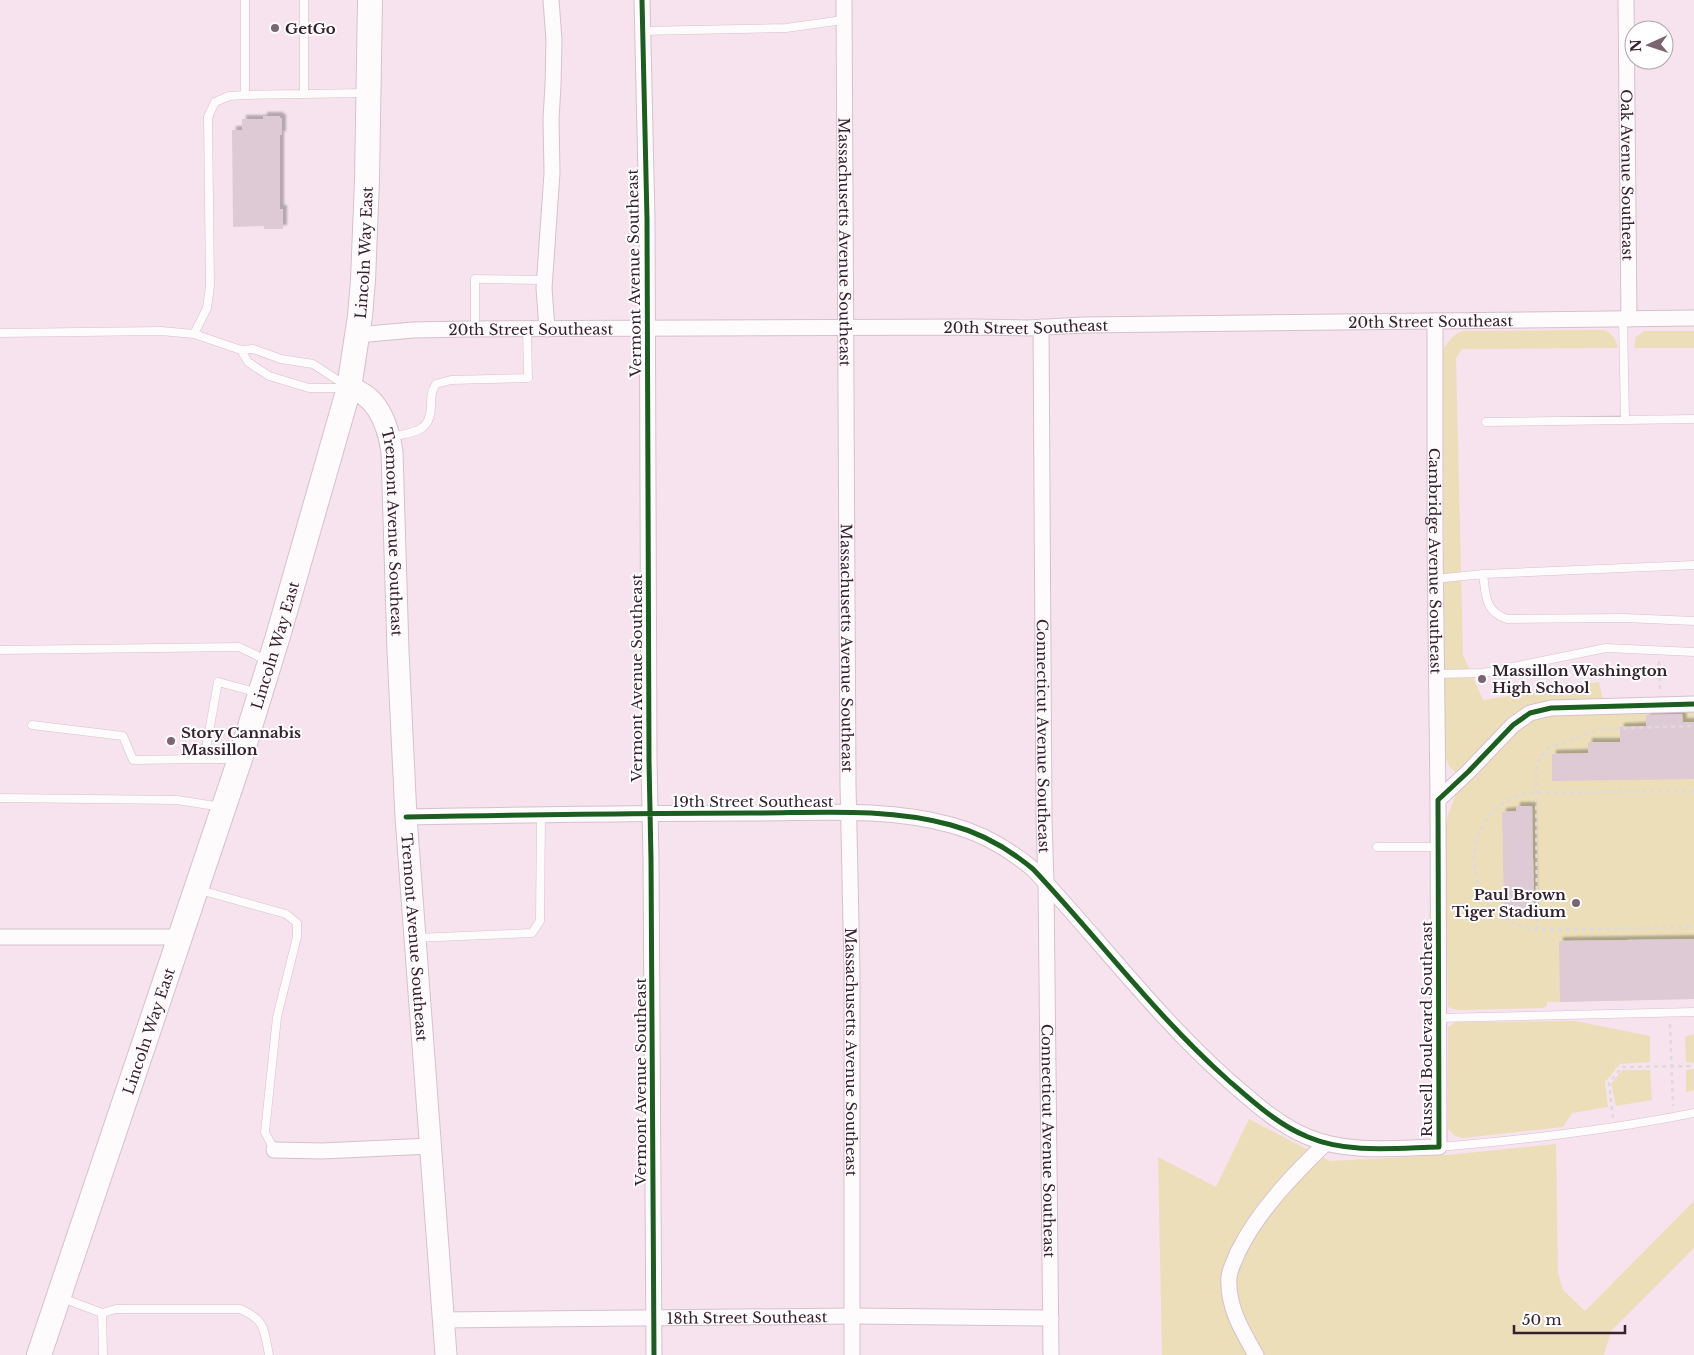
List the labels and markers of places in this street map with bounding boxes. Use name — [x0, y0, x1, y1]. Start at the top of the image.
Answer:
place label: GetGo — [285, 19, 336, 38]
marker: GetGo — [269, 22, 281, 34]
place label: Massillon Washington High School — [1492, 661, 1668, 697]
marker: Massillon Washington High School — [1476, 673, 1488, 685]
place label: Story Cannabis Massillon — [181, 723, 301, 759]
marker: Story Cannabis Massillon — [165, 735, 177, 747]
place label: Paul Brown Tiger Stadium — [1452, 885, 1566, 921]
marker: Paul Brown Tiger Stadium — [1570, 897, 1582, 909]

